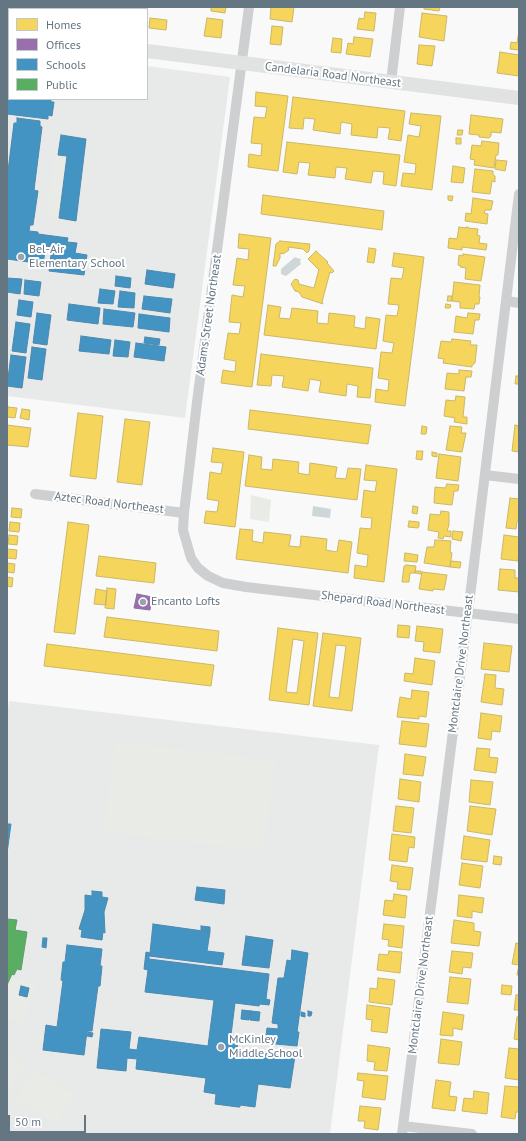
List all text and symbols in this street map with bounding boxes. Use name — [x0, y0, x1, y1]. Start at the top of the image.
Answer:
legend — [8, 8, 148, 100]
text: Homes — [46, 17, 81, 32]
text: Offices — [46, 37, 81, 52]
text: Schools — [46, 57, 86, 72]
street label: Candelaria Road Northeast — [264, 60, 402, 90]
text: Public — [46, 77, 77, 92]
place label: Bel-Air Elementary School — [29, 243, 125, 271]
marker: Bel-Air Elementary School — [16, 252, 26, 262]
street label: Adams Street Northeast — [193, 254, 225, 376]
street label: Aztec Road Northeast — [54, 489, 164, 517]
street label: Shepard Road Northeast — [320, 588, 446, 618]
street label: Montclaire Drive Northeast — [445, 594, 477, 734]
place label: Encanto Lofts — [151, 595, 220, 609]
marker: Encanto Lofts — [138, 597, 148, 607]
street label: Montclaire Drive Northeast — [405, 915, 437, 1055]
place label: McKinley Middle School — [229, 1033, 302, 1061]
marker: McKinley Middle School — [216, 1042, 226, 1052]
scale bar — [10, 1107, 88, 1133]
text: 50 m — [15, 1114, 41, 1129]

